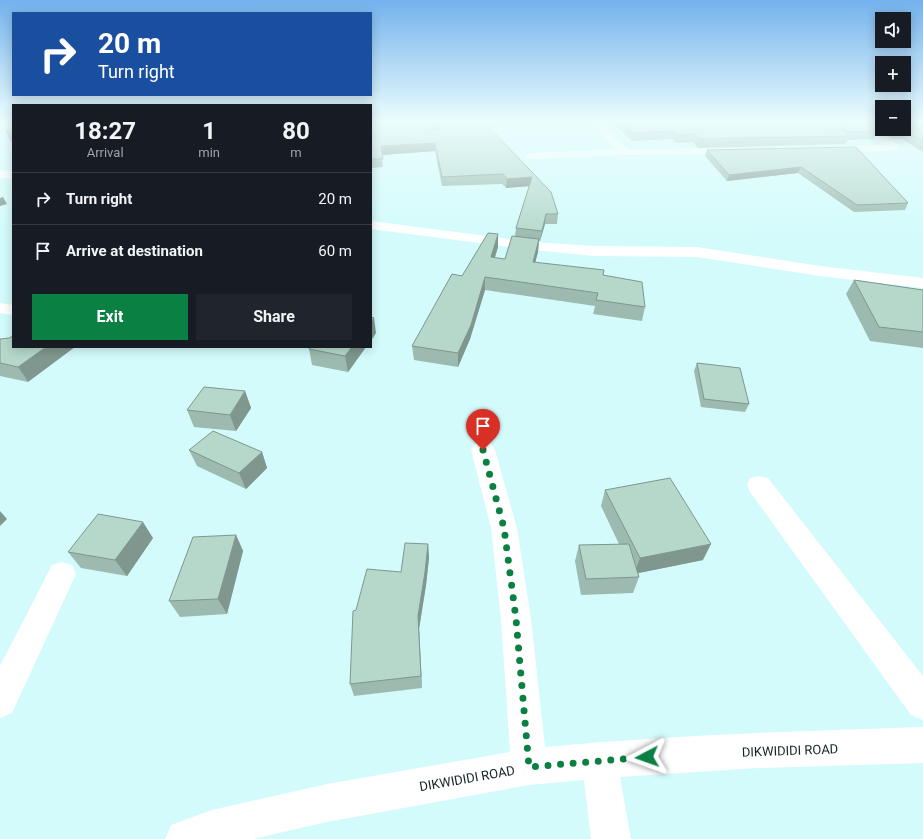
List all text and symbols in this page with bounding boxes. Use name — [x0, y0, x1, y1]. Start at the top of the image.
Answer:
map controls — [875, 12, 911, 136]
button: sound — [875, 12, 911, 48]
text: 20 m — [98, 27, 161, 60]
icon: right — [32, 28, 84, 80]
button: + — [875, 56, 911, 92]
text: Turn right — [98, 61, 175, 82]
button: − — [875, 100, 911, 136]
text: 18:27 — [74, 117, 136, 145]
text: 1 — [202, 117, 216, 145]
text: 80 — [282, 117, 310, 145]
text: Arrival — [87, 145, 124, 160]
text: min — [198, 145, 220, 160]
text: m — [290, 145, 302, 160]
icon: right — [32, 188, 54, 210]
text: Turn right — [66, 190, 132, 208]
text: 20 m — [318, 190, 352, 208]
icon: arrive — [32, 240, 54, 262]
text: Arrive at destination — [66, 242, 203, 260]
text: 60 m — [318, 242, 352, 260]
button: Exit — [32, 294, 188, 340]
button: Share — [196, 294, 352, 340]
pin — [466, 409, 500, 450]
icon: arrive — [472, 415, 494, 437]
position arrow — [626, 736, 668, 778]
street label: DIKWIDIDI ROAD — [742, 741, 838, 760]
street label: DIKWIDIDI ROAD — [418, 763, 516, 794]

